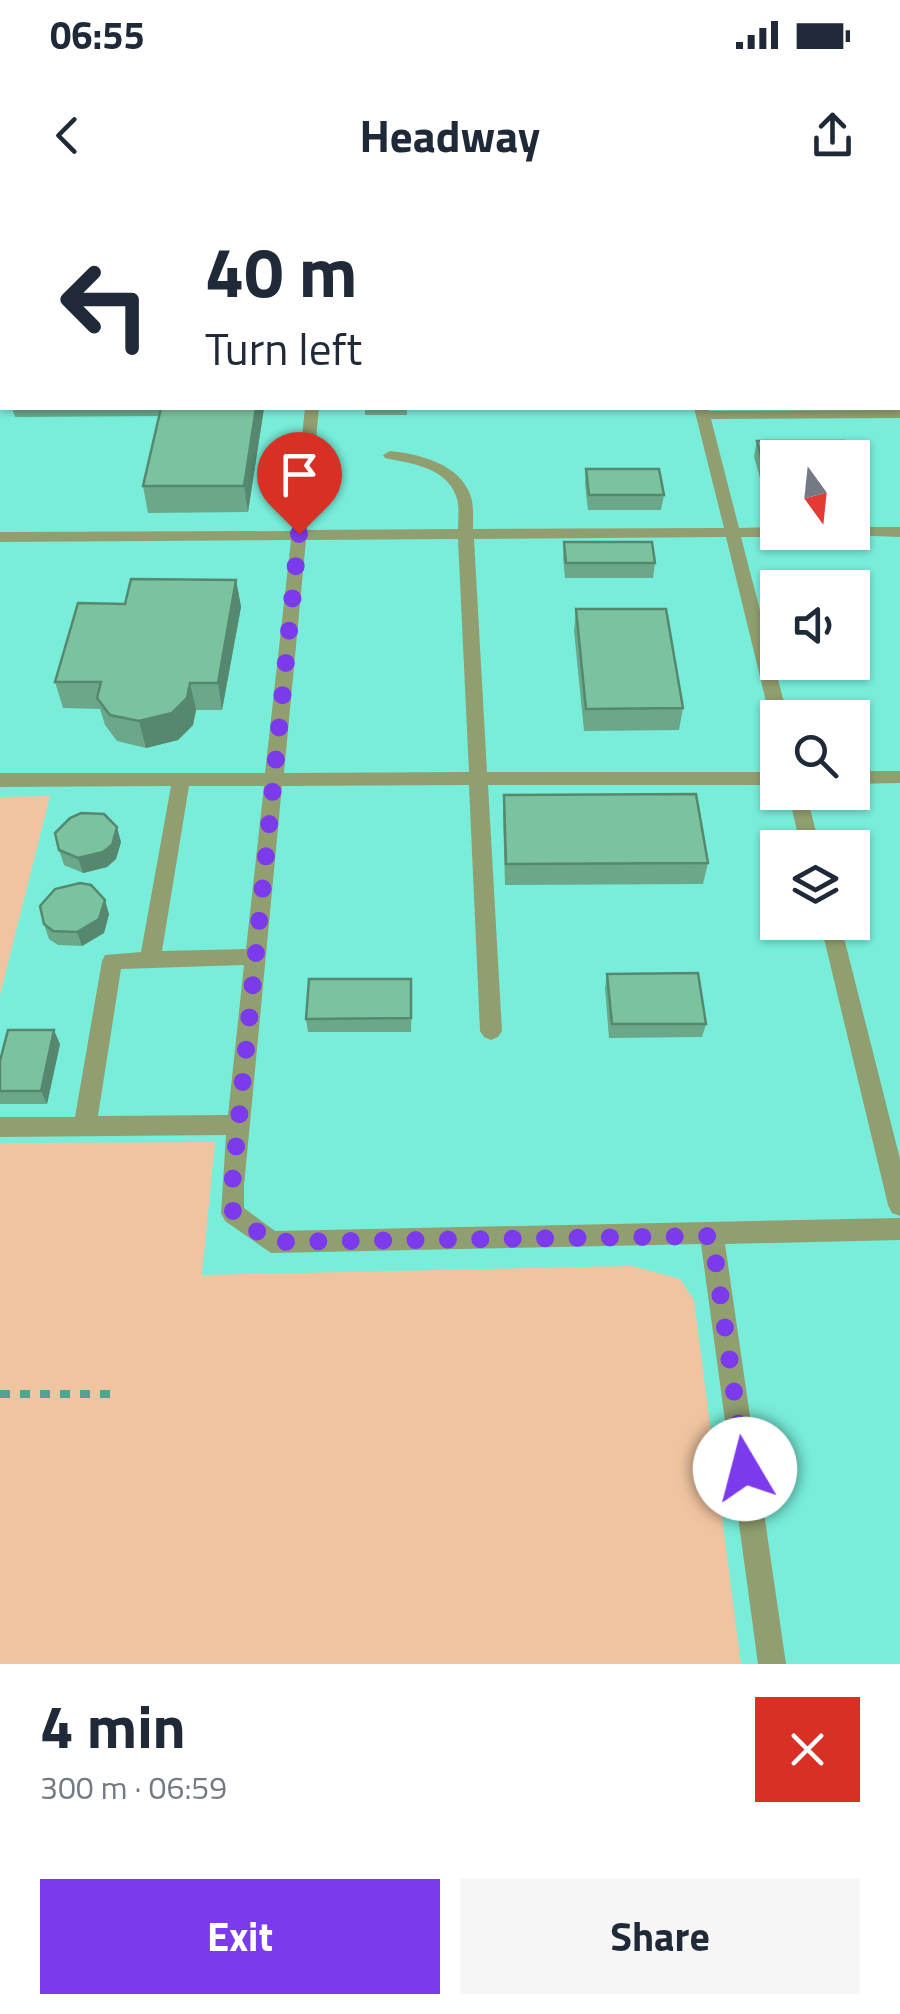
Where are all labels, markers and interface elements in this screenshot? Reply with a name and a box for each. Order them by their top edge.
text: 06:55 [50,6,145,64]
text: Headway [360,101,540,169]
icon: back [40,108,95,163]
icon: share [805,108,860,163]
text: 40 m [205,218,358,324]
icon: left [40,240,170,370]
text: Turn left [205,314,362,382]
pin [257,432,342,535]
north arrow [760,440,870,550]
map controls [760,440,870,940]
icon: arrive [272,447,327,502]
button: sound [760,570,870,680]
button: search [760,700,870,810]
button: layers [760,830,870,940]
position arrow [693,1417,797,1521]
text: 4 min [40,1680,186,1771]
button: close [755,1697,860,1802]
text: 300 m · 06:59 [40,1763,227,1811]
button: Exit [40,1879,440,1994]
button: Share [460,1879,860,1994]

